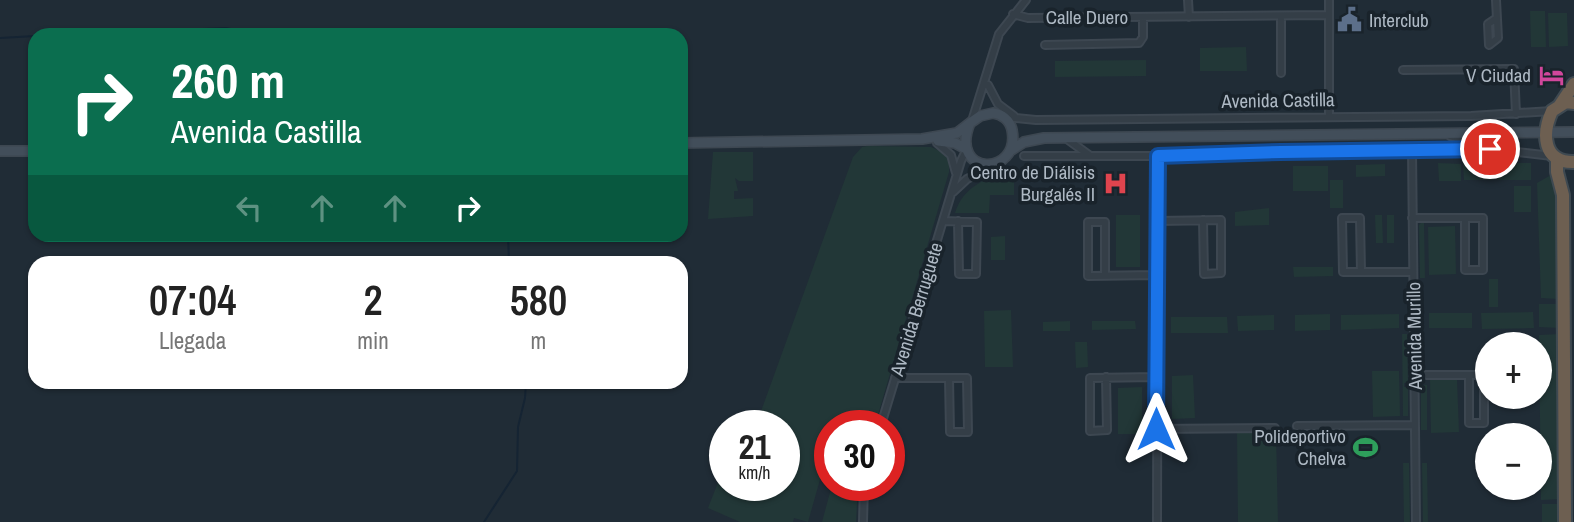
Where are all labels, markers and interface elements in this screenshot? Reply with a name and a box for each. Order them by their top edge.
street label: Calle Duero [1046,4,1128,30]
public building icon: Interclub [1335,6,1363,34]
place label: Interclub [1369,7,1429,33]
text: 260 m [171,47,285,113]
icon: right [56,56,147,147]
hotel icon: V Ciudad [1537,61,1565,89]
place label: V Ciudad [1466,62,1531,88]
street label: Avenida Castilla [1220,86,1335,114]
text: Avenida Castilla [171,110,362,153]
pin [1460,119,1520,179]
icon: arrive [1471,130,1509,168]
place label: Centro de Diálisis Burgalés II [970,159,1095,207]
hospital icon: Centro de Diálisis Burgalés II [1101,169,1129,197]
icon: left [230,189,268,227]
icon: ahead [303,189,341,227]
icon: ahead [376,189,414,227]
icon: right [449,189,487,227]
street label: Avenida Berruguete [883,239,949,380]
text: 07:04 [149,272,236,328]
text: 2 [363,272,383,328]
text: 580 [510,272,567,328]
street label: Avenida Murillo [1400,282,1428,391]
text: Llegada [159,325,226,356]
text: min [357,325,389,356]
text: m [531,325,546,356]
map controls [1475,332,1552,500]
button: + [1475,332,1552,409]
position arrow [1119,392,1193,466]
speed limit sign: 30 [814,410,905,501]
text: 21 [739,423,770,470]
place label: Polideportivo Chelva [1254,423,1346,471]
button: − [1475,423,1552,500]
sports icon: Polideportivo Chelva [1352,433,1380,461]
text: km/h [739,460,771,485]

